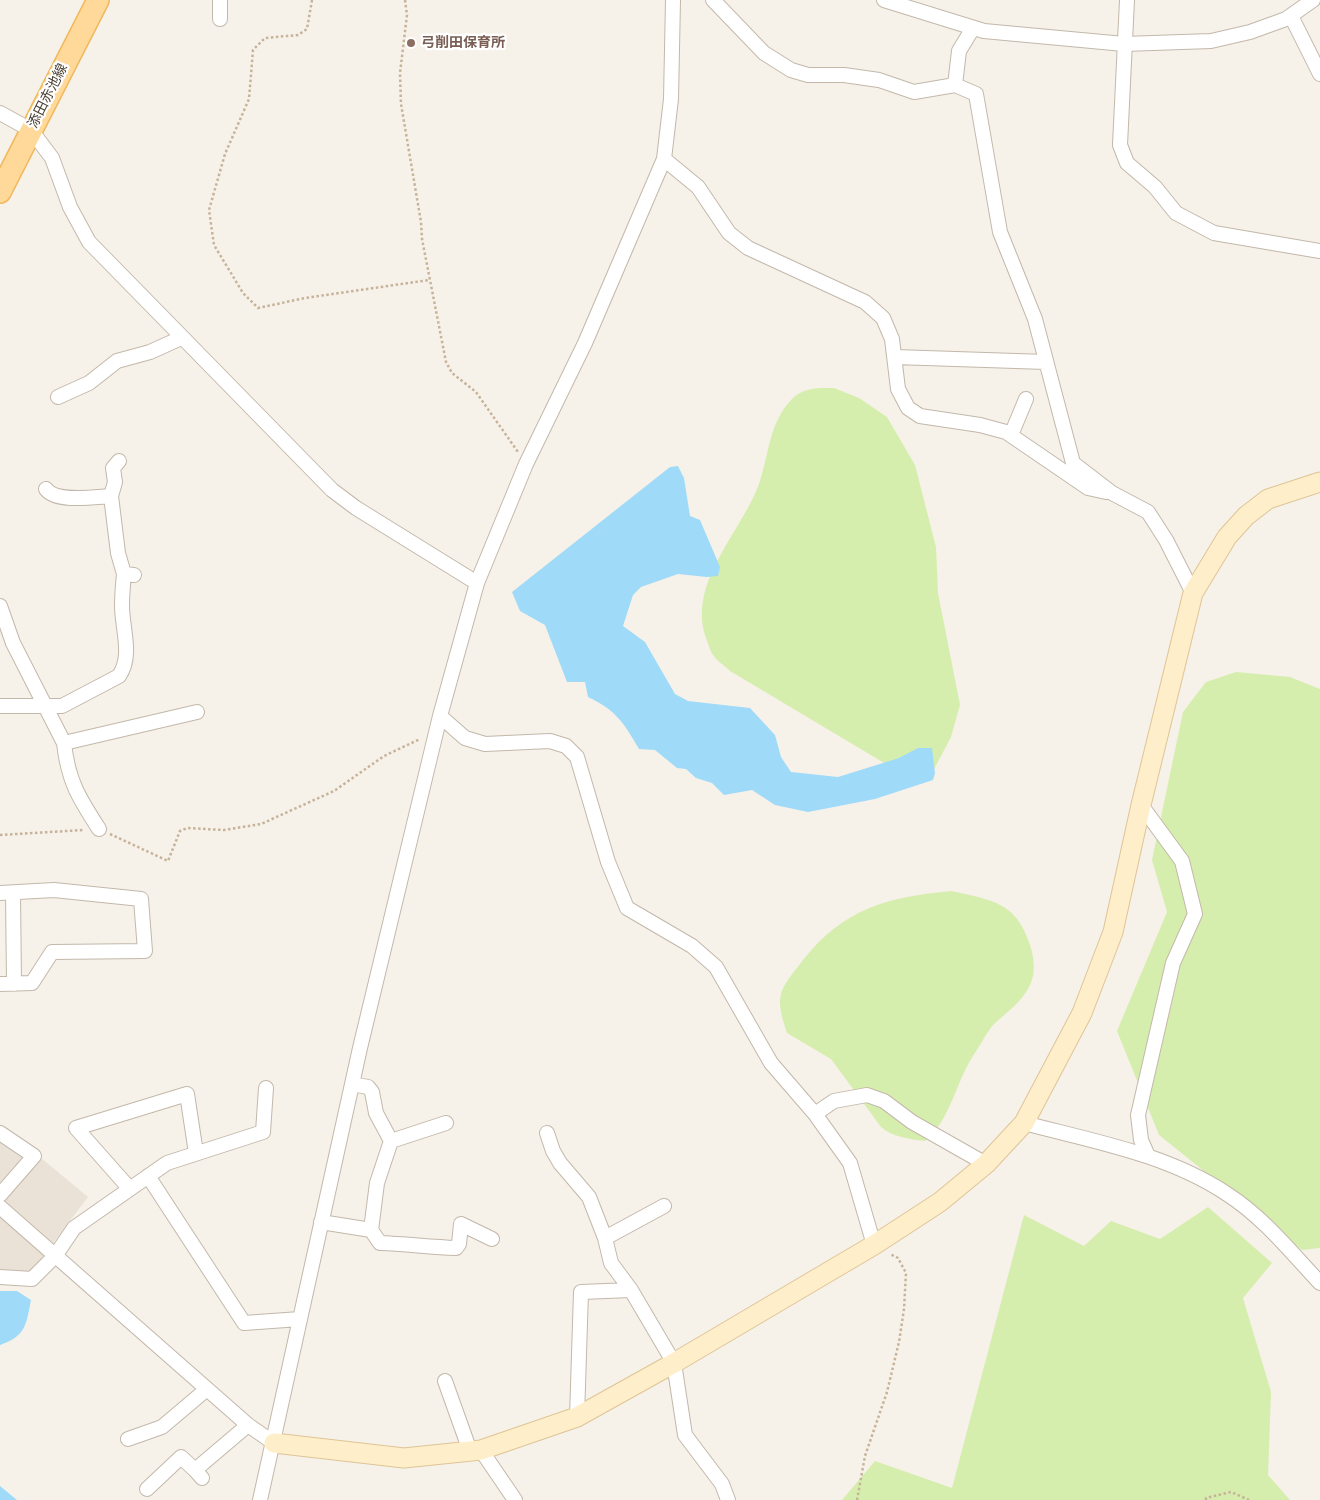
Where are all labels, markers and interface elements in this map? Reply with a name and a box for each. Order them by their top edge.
place label: 弓削田保育所 [421,35,505,51]
marker: 弓削田保育所 [405,37,417,49]
street label: 添田赤池線 [25,61,71,131]

